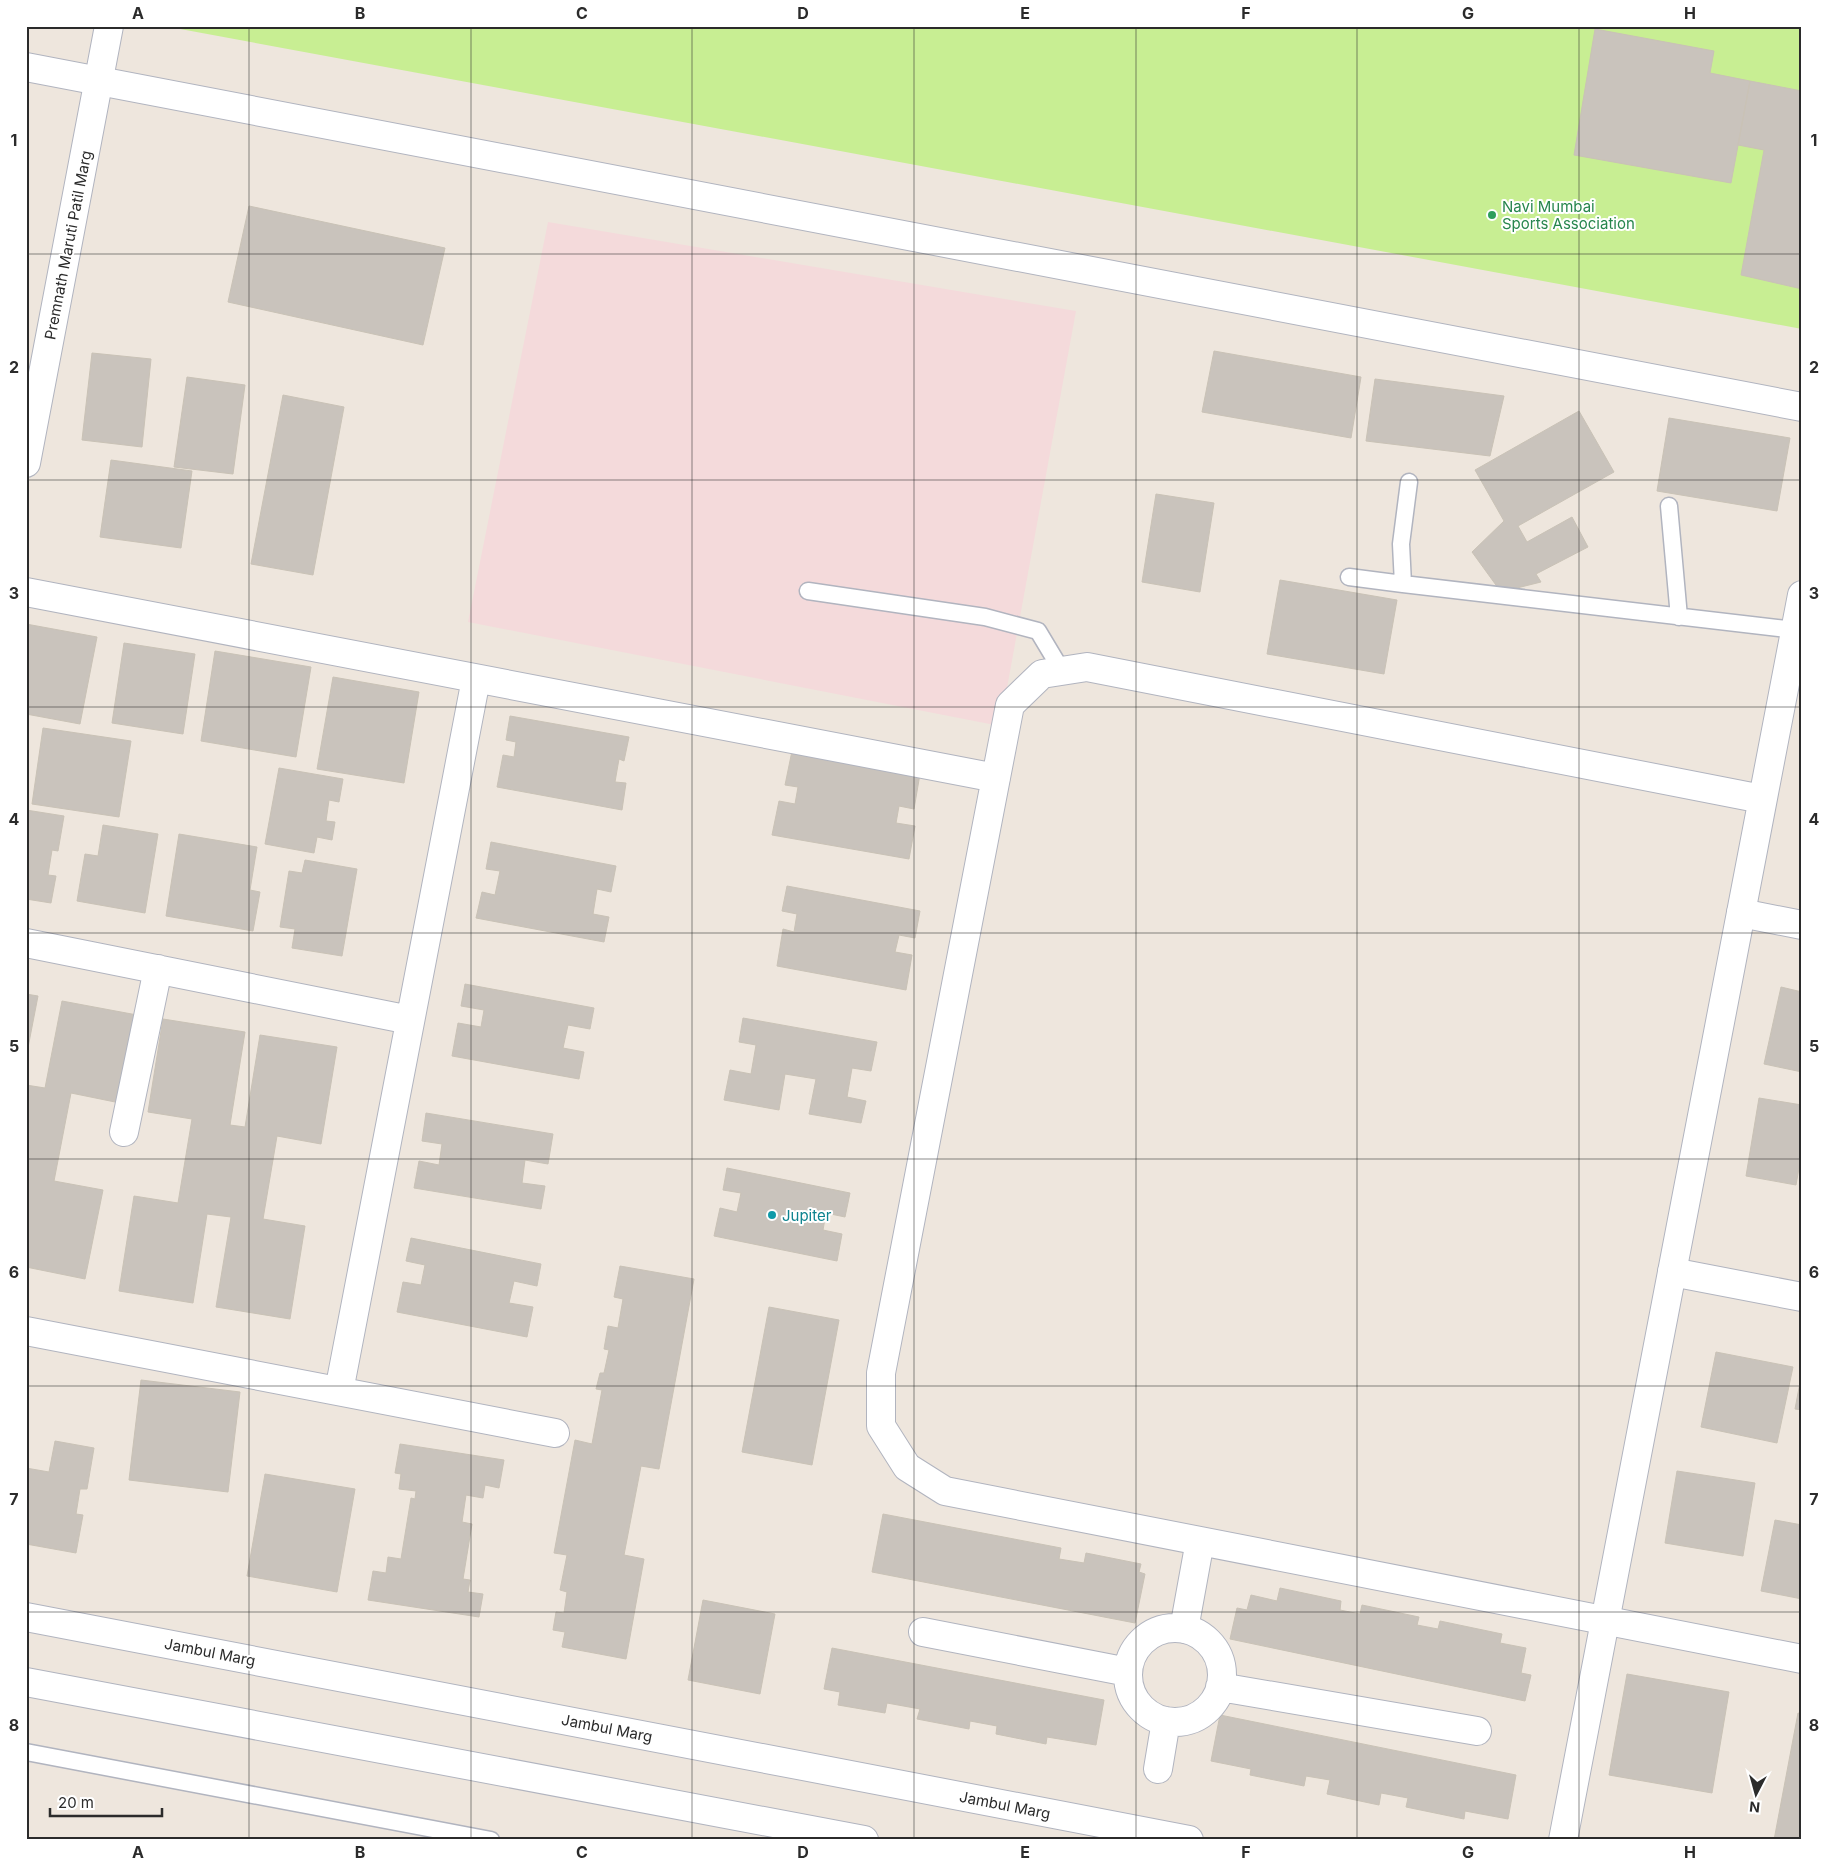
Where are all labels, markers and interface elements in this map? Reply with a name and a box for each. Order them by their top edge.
text: A [132,3,144,23]
text: B [355,3,365,23]
text: C [576,3,588,23]
text: D [797,3,809,23]
text: E [1020,3,1030,23]
text: F [1241,3,1251,23]
text: G [1462,3,1474,23]
text: H [1684,3,1696,23]
text: 1 [11,130,17,150]
text: 1 [1811,130,1817,150]
street label: Premnath Maruti Patil Marg [40,149,96,341]
place label: Navi Mumbai Sports Association [1502,197,1635,233]
marker: Navi Mumbai Sports Association [1486,209,1498,221]
text: 2 [9,357,19,377]
text: 2 [1809,357,1819,377]
text: 3 [9,583,19,603]
text: 3 [1809,583,1819,603]
text: 4 [9,809,20,829]
text: 4 [1809,809,1820,829]
text: 5 [9,1036,19,1056]
text: 5 [1809,1036,1819,1056]
place label: Jupiter [782,1206,832,1225]
marker: Jupiter [766,1209,778,1221]
text: 6 [9,1262,19,1282]
text: 6 [1809,1262,1819,1282]
text: 7 [9,1489,19,1509]
text: 7 [1809,1489,1819,1509]
street label: Jambul Marg [163,1634,257,1670]
street label: Jambul Marg [560,1710,654,1746]
text: 8 [9,1715,19,1735]
text: 8 [1809,1715,1819,1735]
north arrow [1730,1768,1780,1818]
scale bar [50,1786,162,1818]
street label: Jambul Marg [958,1787,1052,1823]
text: 20 m [58,1793,94,1812]
text: N [1748,1798,1761,1816]
text: A [132,1842,144,1862]
text: B [355,1842,365,1862]
text: C [576,1842,588,1862]
text: D [797,1842,809,1862]
text: E [1020,1842,1030,1862]
text: F [1241,1842,1251,1862]
text: G [1462,1842,1474,1862]
text: H [1684,1842,1696,1862]

